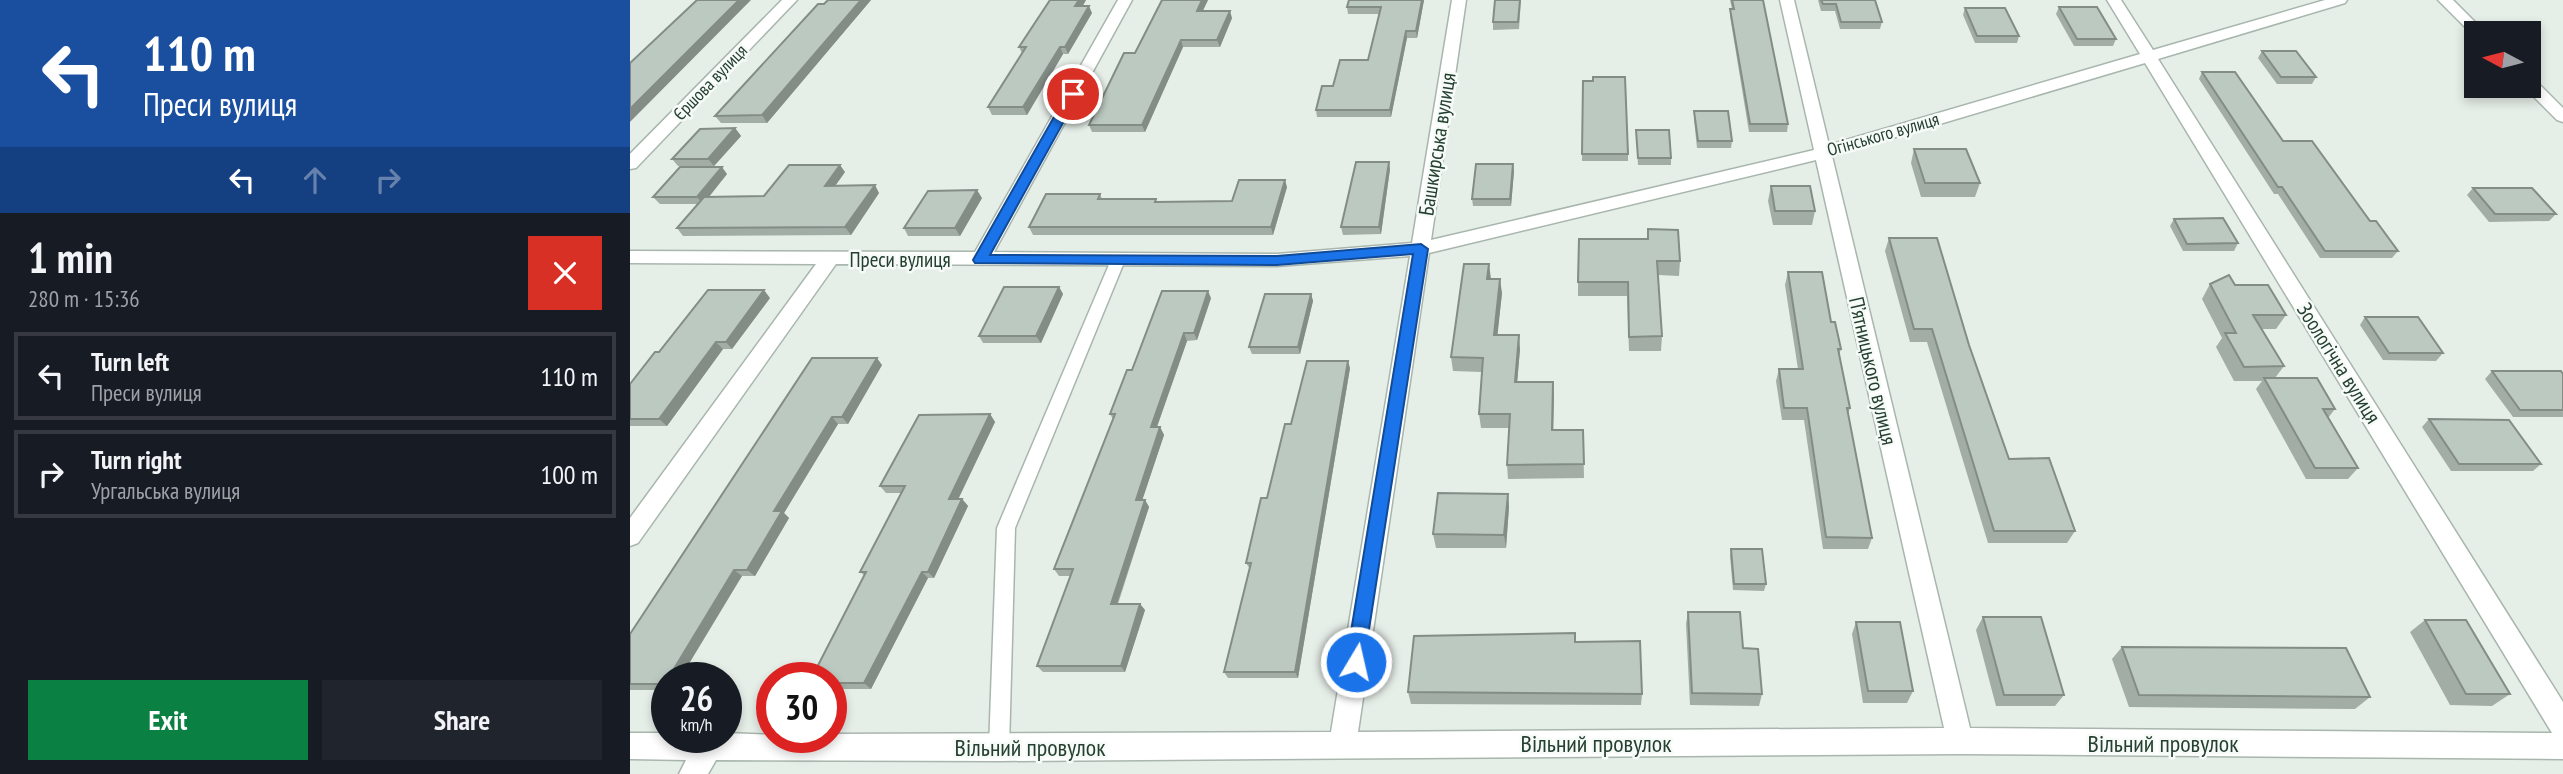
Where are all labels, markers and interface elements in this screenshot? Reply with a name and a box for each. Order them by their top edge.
text: 110 m [143,21,256,85]
north arrow [2464,21,2541,98]
map controls [2464,21,2541,98]
icon: left [28,28,119,119]
street label: Єршова вулиця [668,39,752,125]
pin [1043,64,1103,124]
street label: Башкирська вулиця [1412,71,1462,217]
icon: arrive [1054,75,1092,113]
text: Преси вулиця [143,83,297,125]
street label: Огінського вулиця [1824,107,1942,161]
icon: left [223,161,261,199]
icon: ahead [296,161,334,199]
icon: right [369,161,407,199]
text: 1 min [28,230,113,285]
button: close [528,236,602,310]
street label: Преси вулиця [849,246,951,273]
text: 280 m · 15:36 [28,284,140,313]
street label: П’ятницького вулиця [1843,294,1903,448]
street label: Зоологічна вулиця [2291,298,2387,428]
text: Turn left [91,345,169,378]
icon: left [32,357,70,395]
text: 110 m [540,360,598,393]
text: Преси вулиця [91,378,202,407]
text: Turn right [91,443,182,476]
icon: right [32,455,70,493]
text: 100 m [540,458,598,491]
text: Ургальська вулиця [91,476,240,505]
position arrow [1319,625,1393,699]
speed limit sign: 30 [756,662,847,753]
text: 26 [680,675,713,721]
button: Exit [28,680,308,760]
button: Share [322,680,602,760]
text: km/h [681,713,712,736]
street label: Вільний провулок [1521,728,1672,759]
street label: Вільний провулок [2088,728,2239,759]
street label: Вільний провулок [955,732,1106,763]

